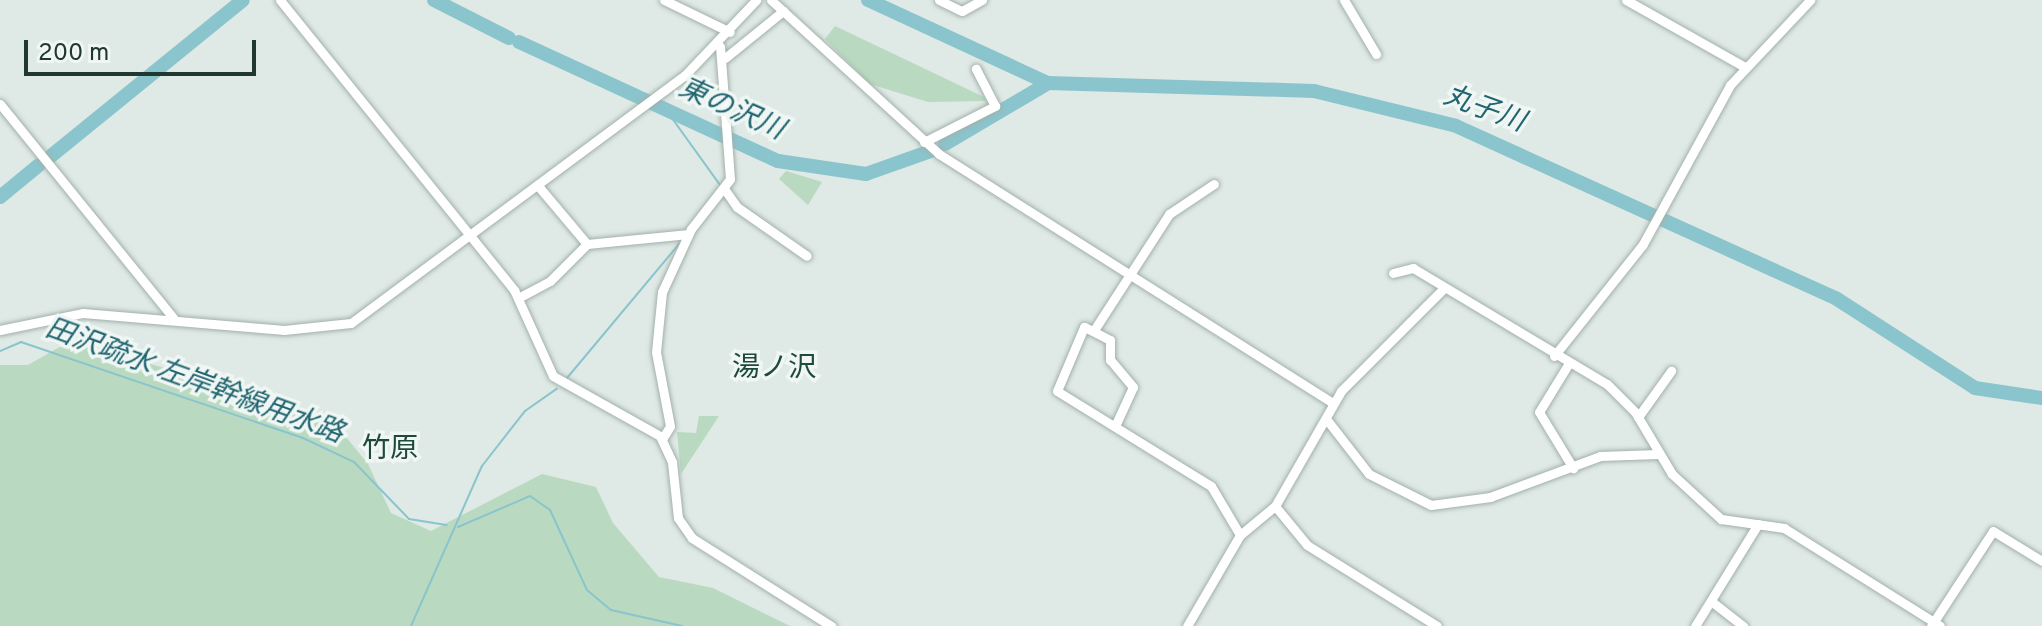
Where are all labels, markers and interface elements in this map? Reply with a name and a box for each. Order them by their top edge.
scale bar [28,24,260,74]
text: 200 m [38,39,109,69]
water label: 東の沢川 [673,72,789,148]
water label: 丸子川 [1439,80,1529,140]
water label: 田沢疏水 左岸幹線用水路 [41,312,347,452]
district label: 湯ノ沢 [732,352,816,386]
district label: 竹原 [362,433,418,467]

